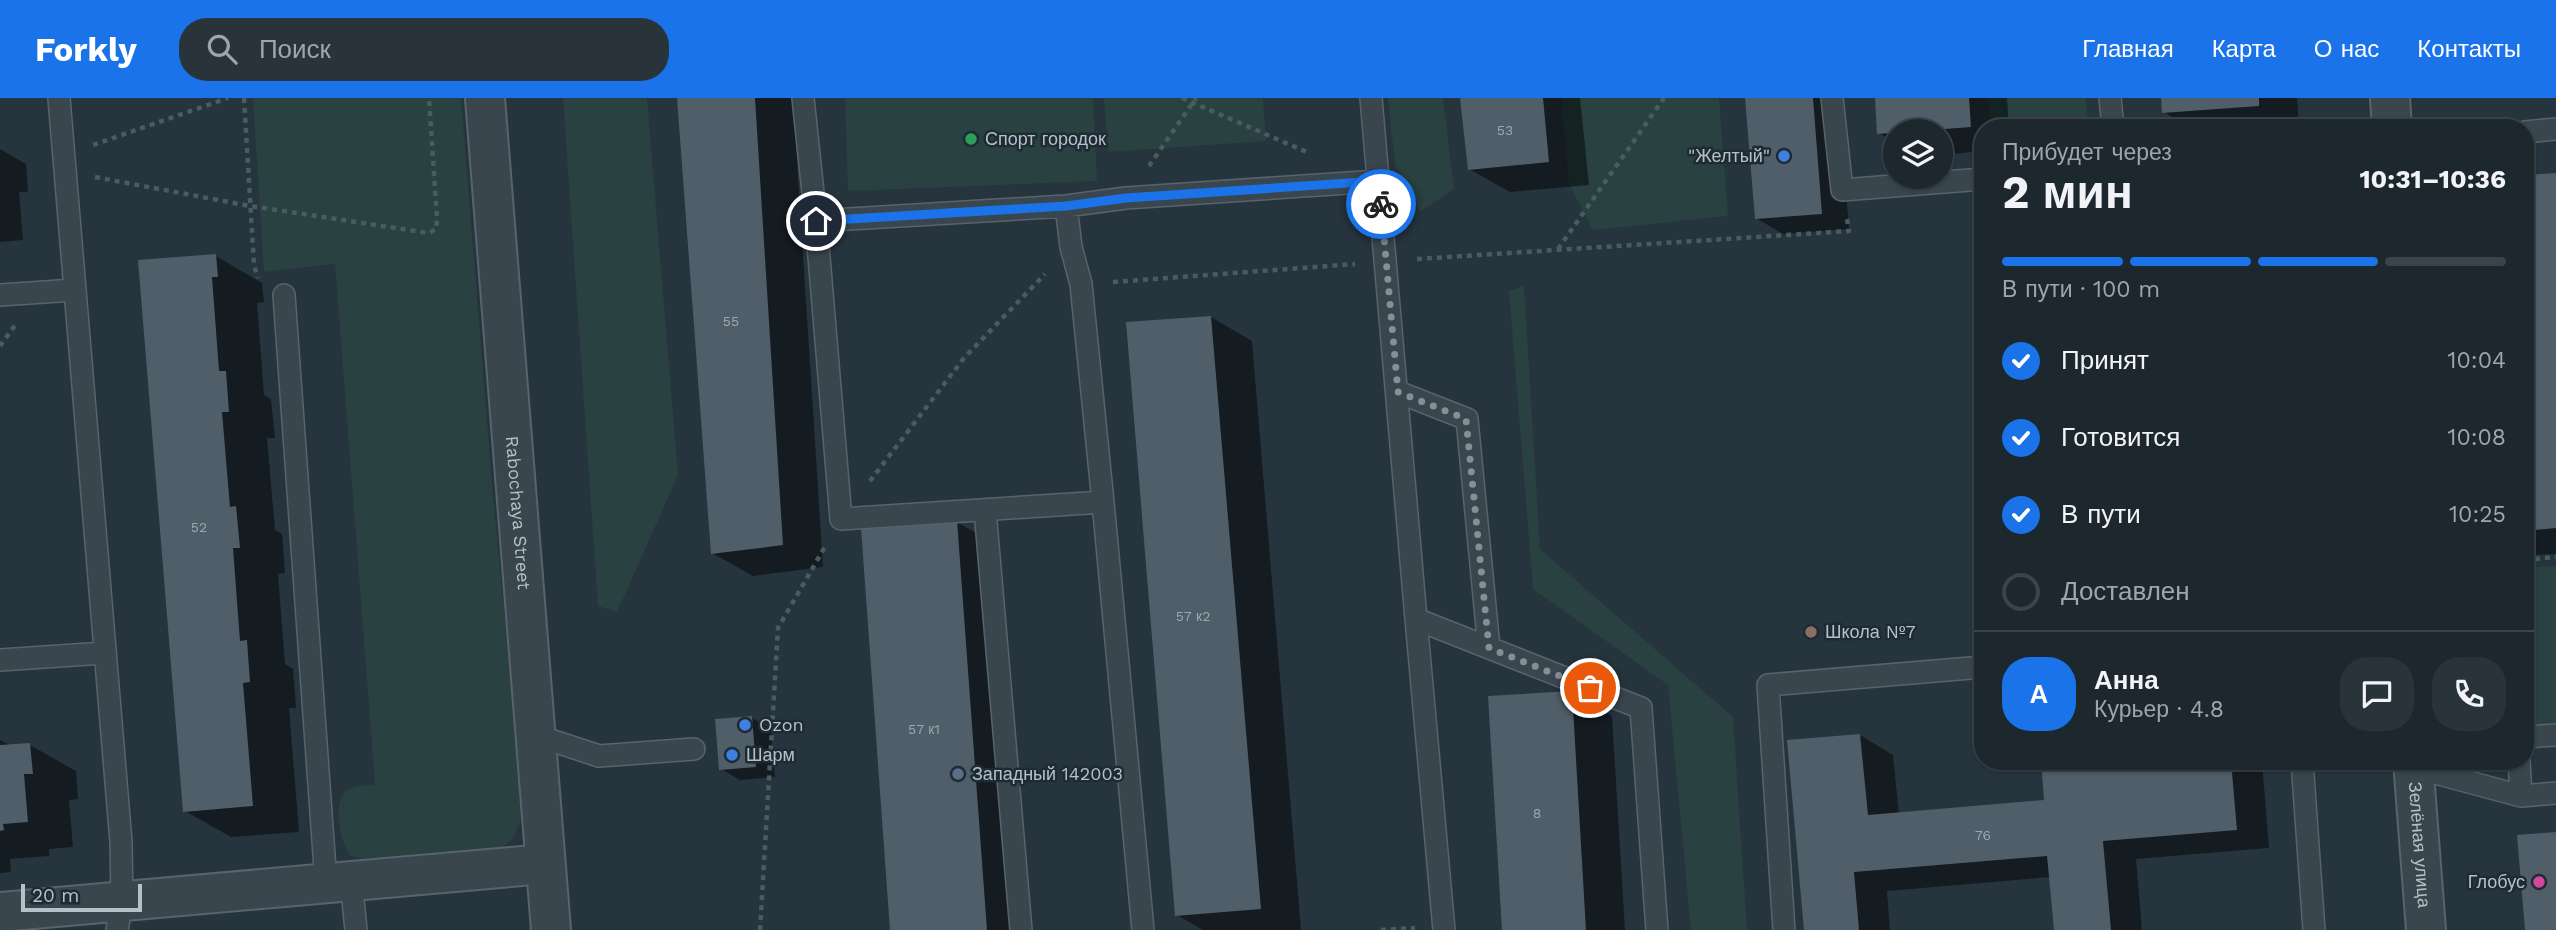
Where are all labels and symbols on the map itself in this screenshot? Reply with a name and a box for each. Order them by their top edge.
house number: 53 [1497,122,1513,138]
place label: Спорт городок [985,128,1106,149]
marker: Спорт городок [963,131,979,147]
place label: "Желтый" [1688,145,1770,166]
marker: "Желтый" [1776,148,1792,164]
courier [1346,169,1416,239]
pin [786,191,846,251]
house number: 55 [723,313,739,329]
street label: Rabochaya Street [502,435,535,591]
house number: 52 [191,519,207,535]
house number: 57 к2 [1176,608,1210,624]
place label: Школа №7 [1825,621,1916,642]
marker: Школа №7 [1803,624,1819,640]
pin [1560,658,1620,718]
place label: Ozon [759,714,804,735]
marker: Ozon [737,717,753,733]
house number: 57 к1 [908,721,940,737]
place label: Шарм [746,744,795,765]
marker: Шарм [724,747,740,763]
place label: Западный 142003 [972,763,1123,784]
marker: Западный 142003 [950,766,966,782]
street label: Зелёная улица [2405,781,2435,909]
house number: 8 [1533,805,1541,821]
house number: 76 [1975,827,1991,843]
place label: Глобус [2468,871,2525,892]
marker: Глобус [2531,874,2547,890]
scale bar [21,881,142,913]

